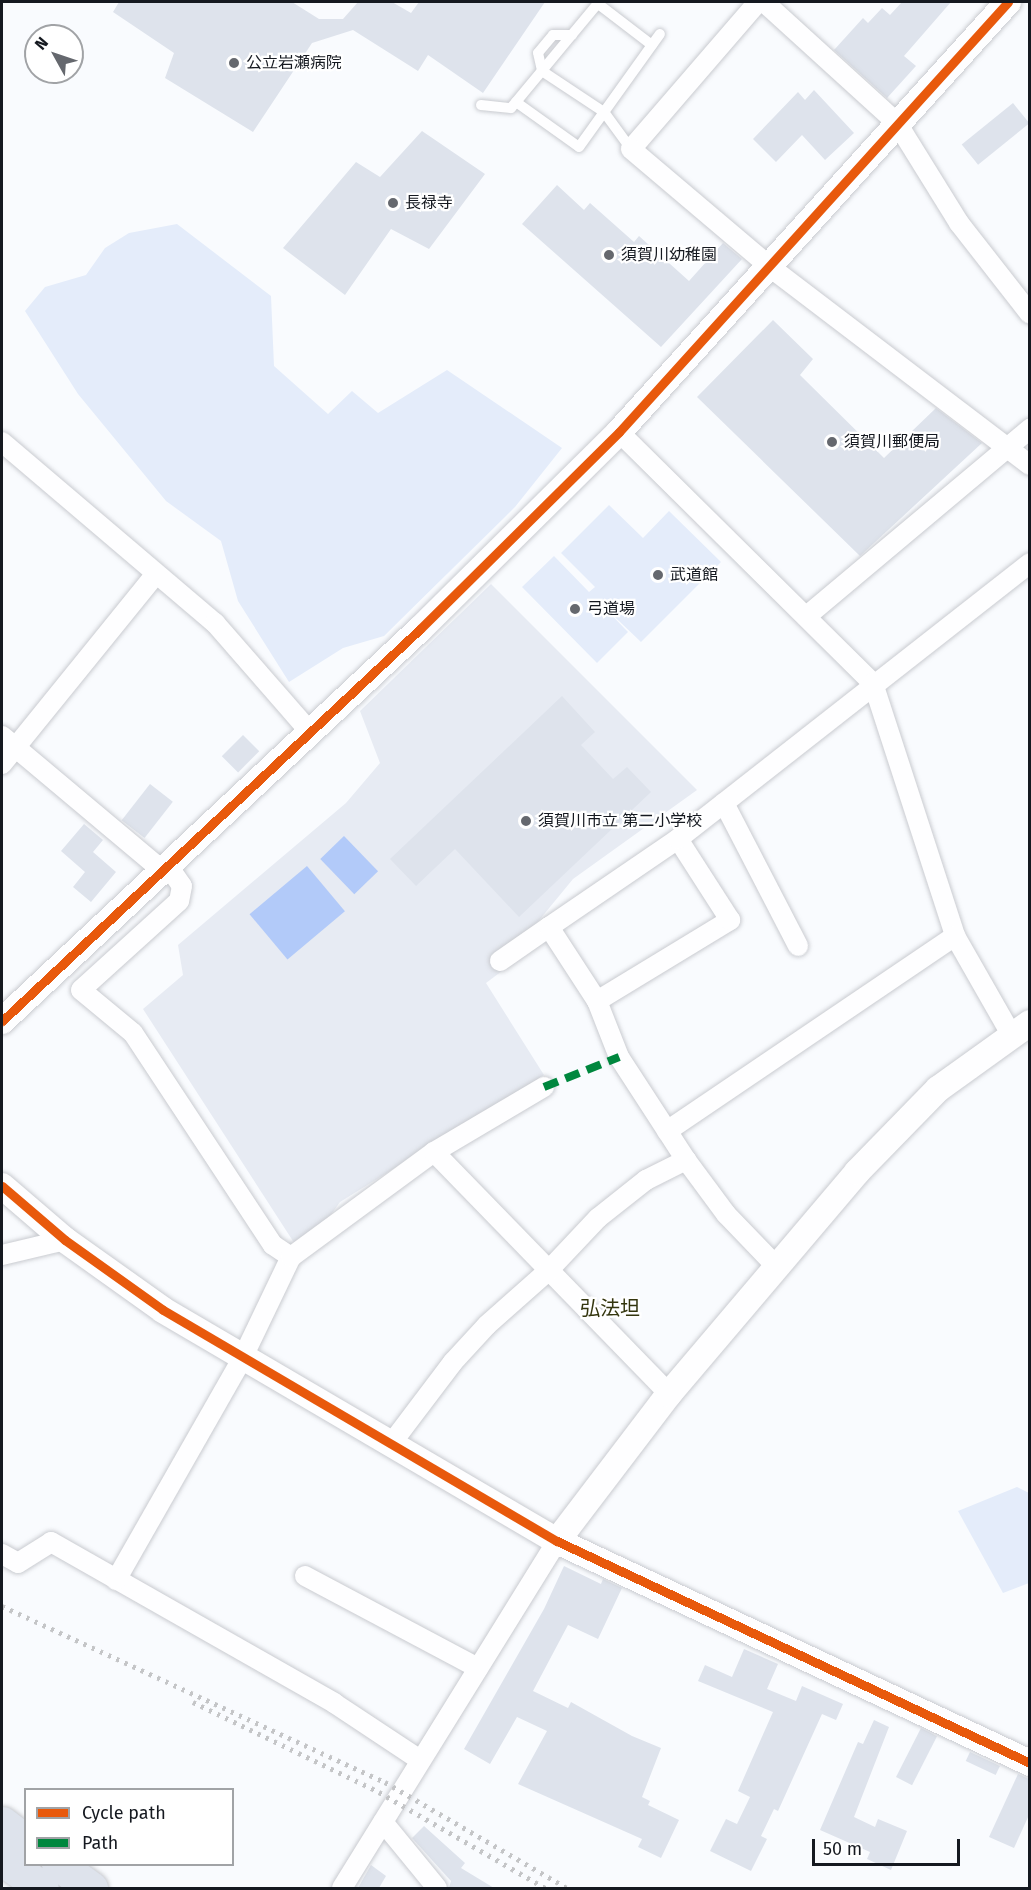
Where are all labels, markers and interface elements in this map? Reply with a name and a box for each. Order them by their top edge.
north arrow [24,24,84,84]
text: N [31,33,52,54]
place label: 公立岩瀬病院 [246,53,342,73]
marker: 公立岩瀬病院 [227,56,241,70]
place label: 長禄寺 [405,193,453,213]
marker: 長禄寺 [386,196,400,210]
place label: 須賀川幼稚園 [621,245,717,265]
marker: 須賀川幼稚園 [602,248,616,262]
place label: 須賀川郵便局 [844,432,940,452]
marker: 須賀川郵便局 [825,435,839,449]
place label: 武道館 [670,565,718,585]
marker: 武道館 [651,568,665,582]
place label: 弓道場 [587,599,635,619]
marker: 弓道場 [568,602,582,616]
place label: 須賀川市立 第二小学校 [538,811,702,831]
marker: 須賀川市立 第二小学校 [519,814,533,828]
district label: 弘法坦 [580,1296,640,1320]
legend [24,1788,234,1866]
text: Cycle path [82,1802,166,1824]
scale bar [815,1827,964,1865]
text: Path [82,1832,118,1854]
text: 50 m [823,1838,862,1860]

